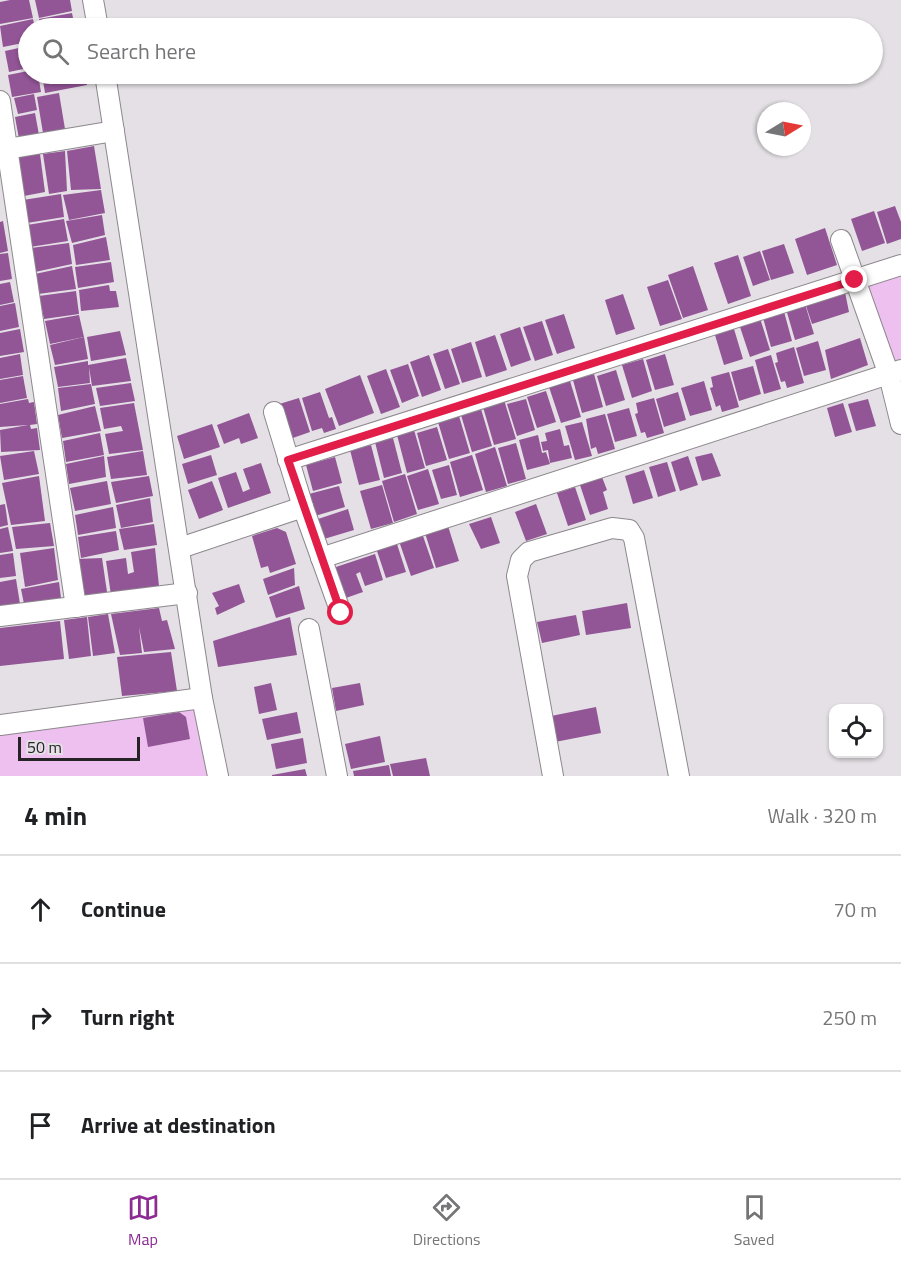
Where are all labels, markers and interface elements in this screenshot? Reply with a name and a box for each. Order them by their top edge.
search box [18,18,883,84]
text: Search here [87,34,196,68]
icon: search [39,35,72,68]
north arrow [757,102,811,156]
route end [841,266,867,292]
route start [327,599,353,625]
map controls [829,704,883,758]
button: locate [829,704,883,758]
scale bar [18,734,140,762]
text: 50 m [27,735,62,759]
text: 4 min [24,796,87,835]
text: Walk · 320 m [768,800,877,831]
text: Continue [81,892,166,926]
icon: ahead [24,893,57,926]
text: 70 m [833,894,877,925]
text: Turn right [81,1000,175,1034]
icon: right [24,1001,57,1034]
text: 250 m [822,1002,877,1033]
text: Arrive at destination [81,1108,276,1142]
icon: arrive [24,1109,57,1142]
tab: Map [127,1191,160,1251]
tab: Directions [413,1191,481,1251]
tab: Saved [734,1191,774,1251]

